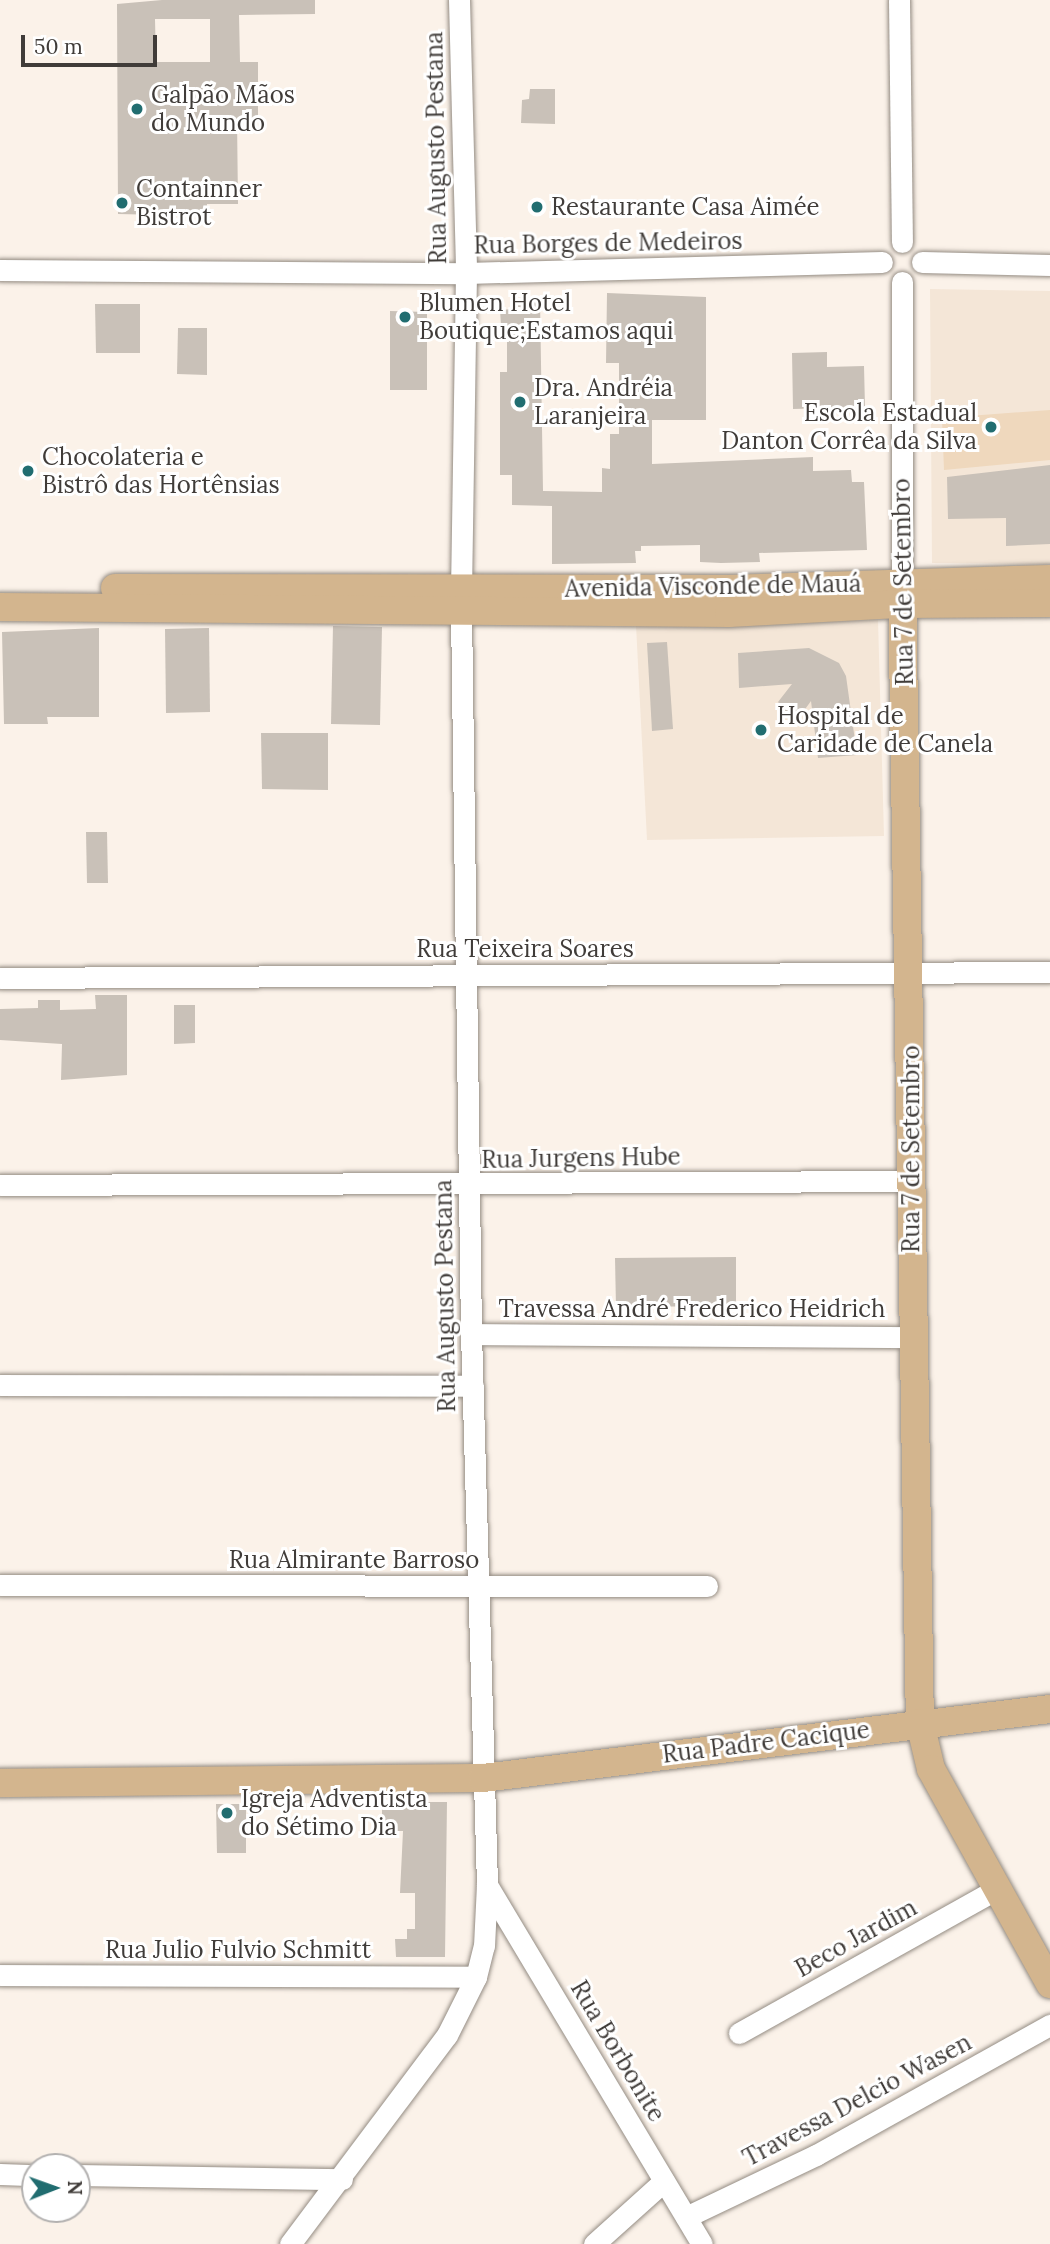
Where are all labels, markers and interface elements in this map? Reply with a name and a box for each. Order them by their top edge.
scale bar [24,21,161,65]
street label: Rua Augusto Pestana [420,31,452,265]
text: 50 m [34,33,83,60]
place label: Galpão Mãos do Mundo [151,81,295,137]
marker: Galpão Mãos do Mundo [129,101,145,117]
place label: Containner Bistrot [136,175,262,231]
place label: Restaurante Casa Aimée [551,193,820,221]
marker: Containner Bistrot [114,195,130,211]
marker: Restaurante Casa Aimée [529,199,545,215]
street label: Rua Borges de Medeiros [473,226,743,260]
place label: Blumen Hotel Boutique;Estamos aqui [419,289,674,345]
marker: Blumen Hotel Boutique;Estamos aqui [397,309,413,325]
place label: Dra. Andréia Laranjeira [534,374,673,430]
marker: Dra. Andréia Laranjeira [512,394,528,410]
place label: Escola Estadual Danton Corrêa da Silva [721,399,977,455]
marker: Escola Estadual Danton Corrêa da Silva [983,419,999,435]
place label: Chocolateria e Bistrô das Hortênsias [42,443,280,499]
marker: Chocolateria e Bistrô das Hortênsias [20,463,36,479]
street label: Rua 7 de Setembro [887,478,919,686]
street label: Avenida Visconde de Mauá [564,569,862,603]
place label: Hospital de Caridade de Canela [777,702,993,758]
marker: Hospital de Caridade de Canela [751,720,771,740]
street label: Rua Teixeira Soares [416,935,634,963]
street label: Rua 7 de Setembro [897,1045,925,1253]
street label: Rua Jurgens Hube [481,1142,681,1174]
street label: Rua Augusto Pestana [429,1179,461,1413]
street label: Travessa André Frederico Heidrich [499,1295,885,1323]
street label: Rua Almirante Barroso [229,1546,479,1574]
street label: Rua Padre Cacique [661,1715,871,1769]
place label: Igreja Adventista do Sétimo Dia [241,1785,428,1841]
marker: Igreja Adventista do Sétimo Dia [219,1805,235,1821]
street label: Beco Jardim [790,1893,922,1983]
street label: Rua Julio Fulvio Schmitt [105,1936,371,1964]
street label: Rua Borbonite [565,1975,671,2127]
street label: Travessa Delcio Wasen [738,2028,976,2172]
north arrow [21,2153,91,2223]
text: N [63,2180,87,2195]

